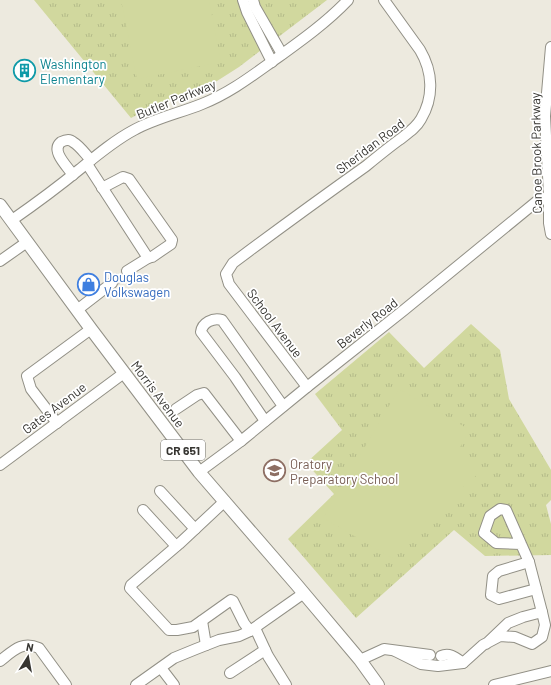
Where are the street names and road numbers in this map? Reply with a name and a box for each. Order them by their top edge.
street label: Butler Parkway [134,76,218,122]
street label: Canoe Brook Parkway [527,92,545,214]
street label: Sheridan Road [333,115,407,177]
street label: School Avenue [244,285,306,361]
street label: Beverly Road [333,294,401,352]
street label: Morris Avenue [128,358,188,431]
street label: Gates Avenue [19,379,89,437]
road number: CR 651 [161,440,205,460]

